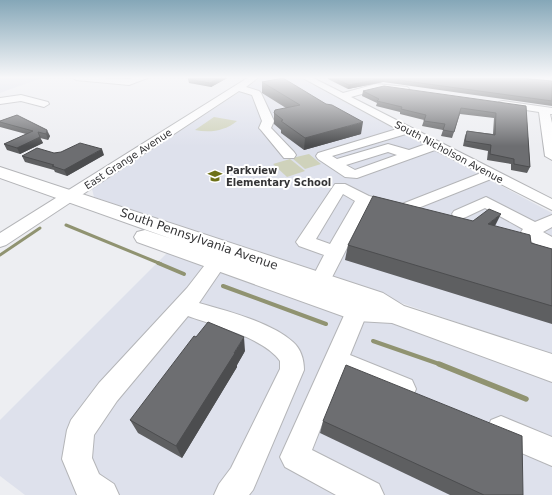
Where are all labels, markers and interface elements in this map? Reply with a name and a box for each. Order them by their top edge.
street label: South Nicholson Avenue [393,119,505,185]
street label: East Grange Avenue [82,127,174,191]
place label: Parkview Elementary School [226,165,331,188]
school or university icon: Parkview Elementary School [207,168,223,184]
street label: South Pennsylvania Avenue [118,205,280,273]

